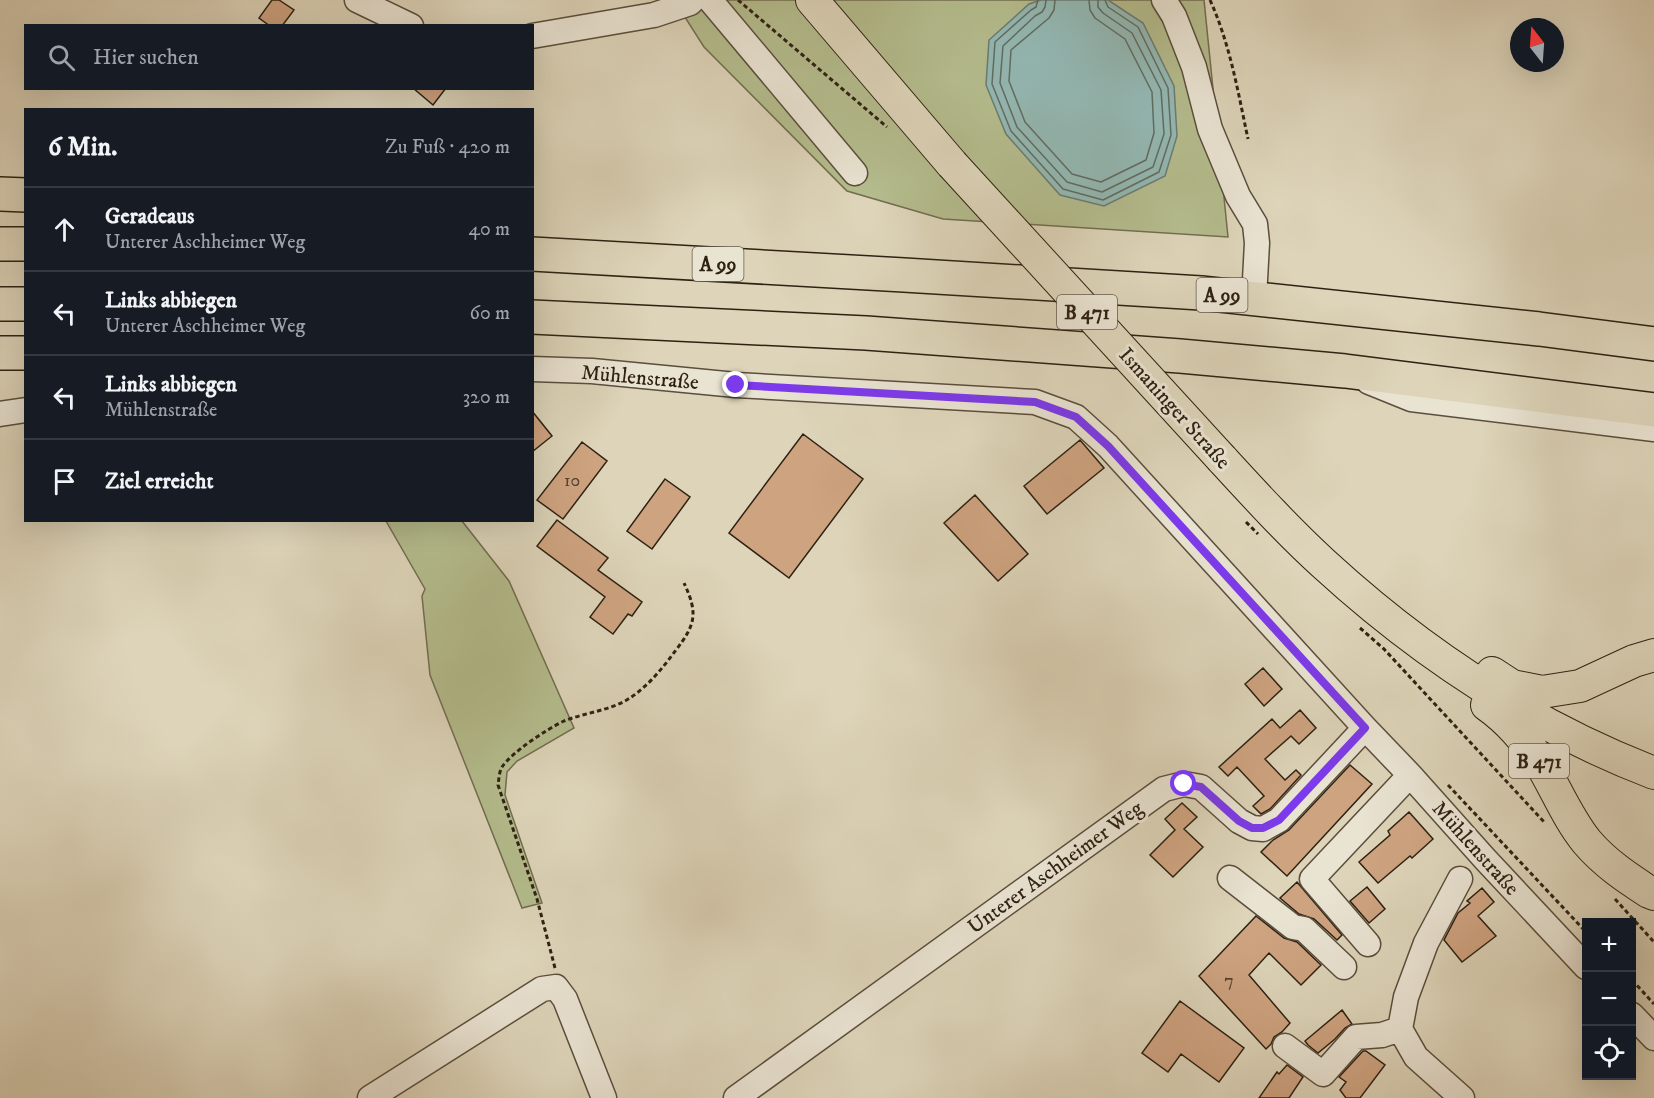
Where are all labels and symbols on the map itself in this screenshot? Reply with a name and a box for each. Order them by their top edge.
north arrow [1510,18,1564,72]
road number: A 99 [692,247,744,281]
road number: A 99 [1196,278,1248,312]
road number: B 471 [1057,295,1117,329]
street label: Ismaninger Straße [1113,342,1236,475]
street label: Mühlenstraße [580,360,700,396]
route end [722,371,748,397]
house number: 10 [564,470,580,492]
road number: B 471 [1509,744,1569,778]
route start [1170,770,1196,796]
street label: Unterer Aschheimer Weg [963,795,1149,940]
street label: Mühlenstraße [1426,796,1525,901]
house number: 7 [1224,970,1234,992]

